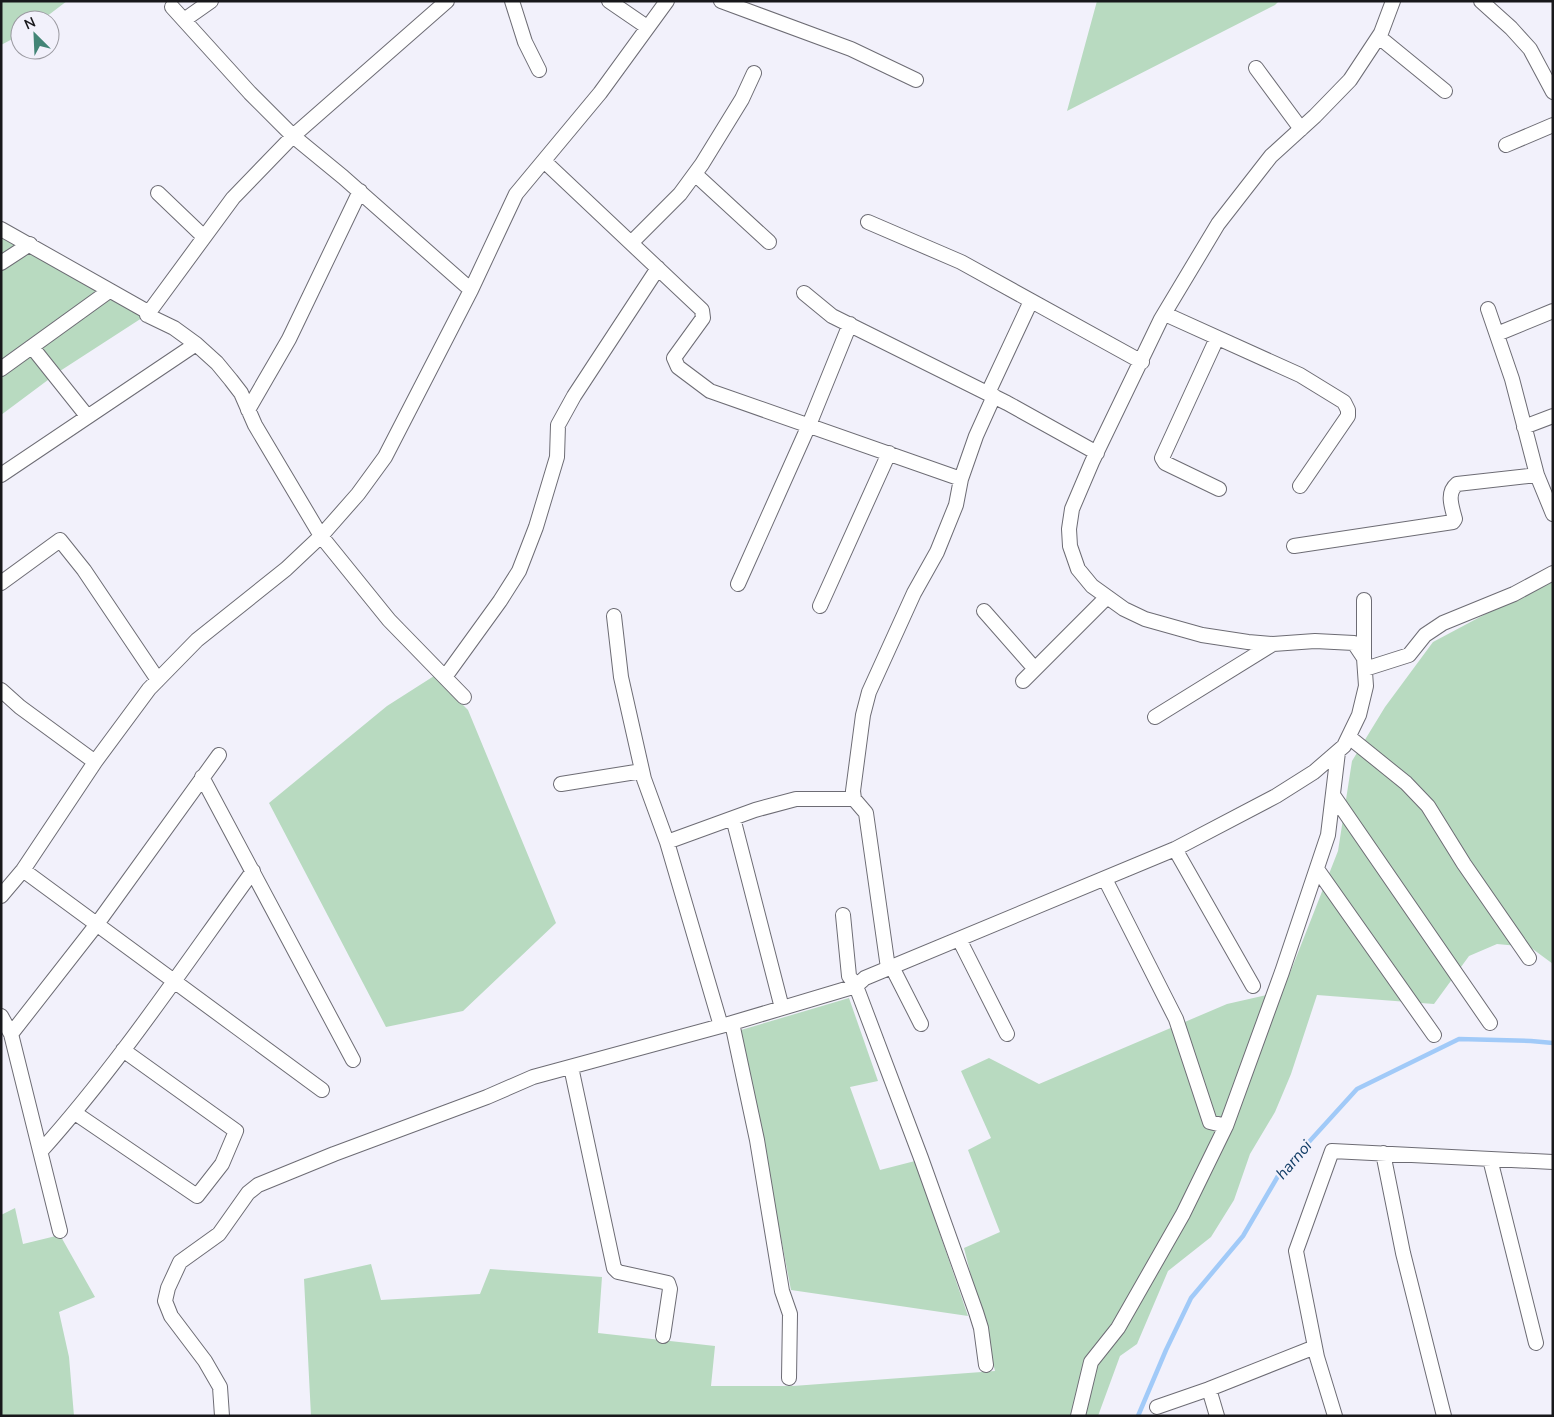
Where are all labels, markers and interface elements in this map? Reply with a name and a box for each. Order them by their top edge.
north arrow [10,10,60,60]
text: N [21,13,39,34]
water label: harnoi [1271,1136,1317,1184]

